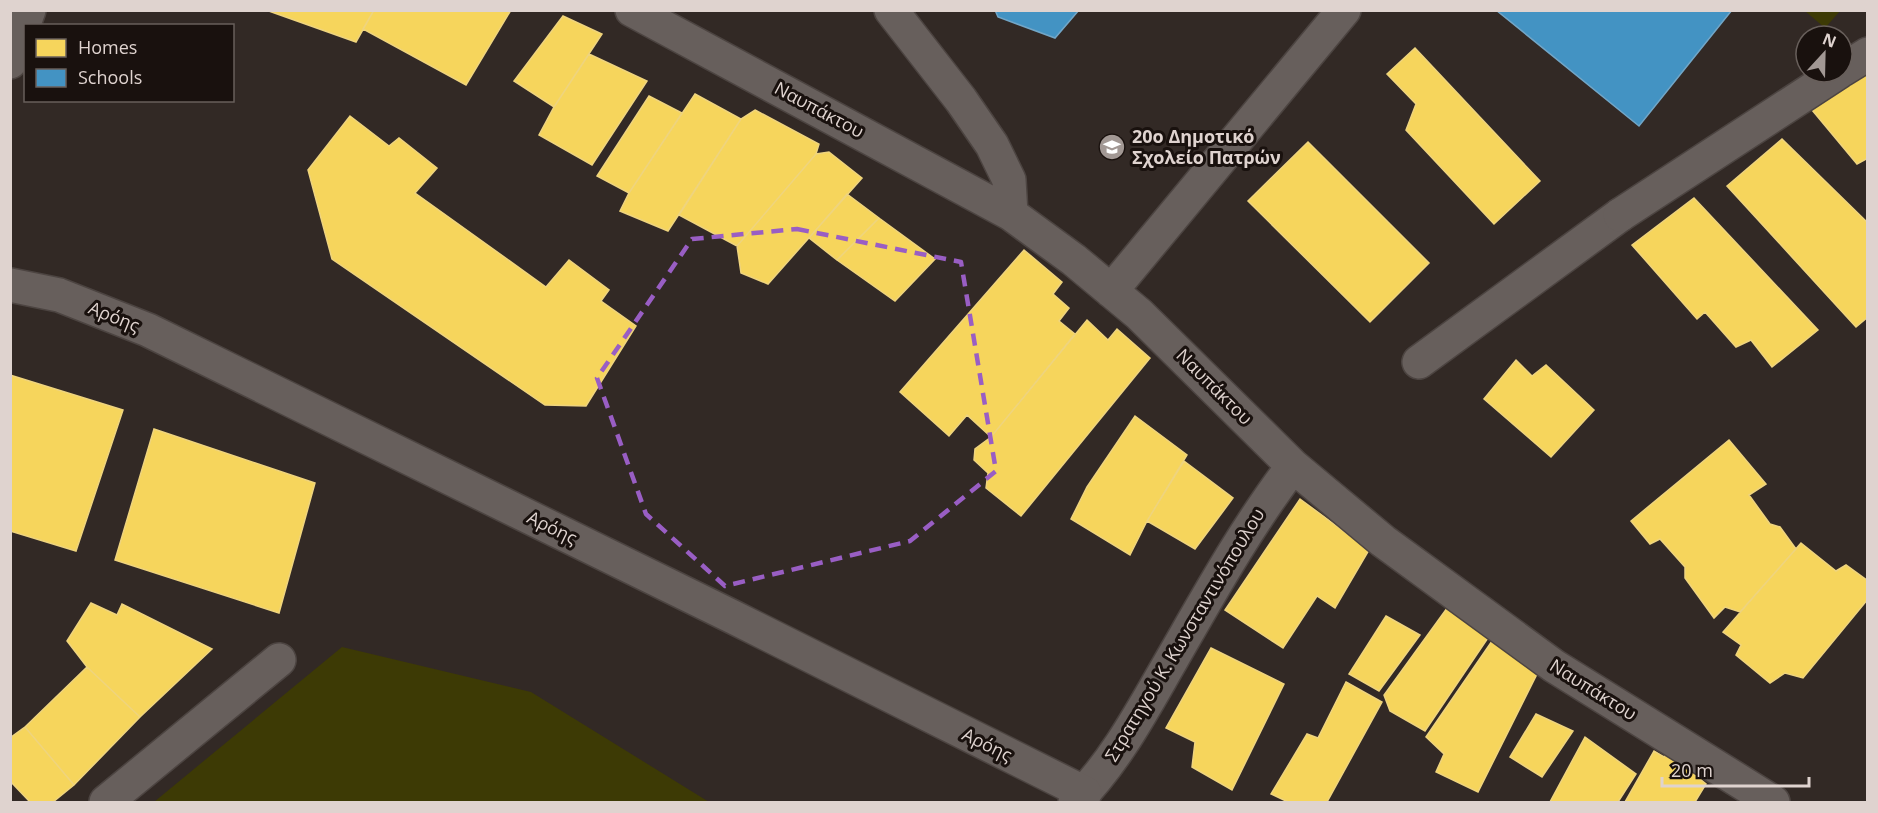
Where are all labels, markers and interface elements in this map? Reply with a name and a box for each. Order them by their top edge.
legend [24,24,234,102]
north arrow [1794,24,1854,84]
text: N [1819,27,1840,53]
text: Homes [78,35,137,59]
text: Schools [78,65,142,89]
street label: Ναυπάκτου [771,76,868,143]
place label: 20ο Δημοτικό Σχολείο Πατρών [1132,124,1281,169]
school or university icon: 20ο Δημοτικό Σχολείο Πατρών [1097,132,1127,162]
street label: Αρόης [85,295,144,337]
street label: Ναυπάκτου [1172,343,1258,429]
street label: Στρατηγού Κ. Κωνσταντινόπουλου [1099,503,1269,766]
street label: Αρόης [523,505,582,550]
street label: Ναυπάκτου [1546,653,1641,725]
street label: Αρόης [958,722,1017,767]
scale bar [1662,750,1809,788]
text: 20 m [1671,758,1713,782]

